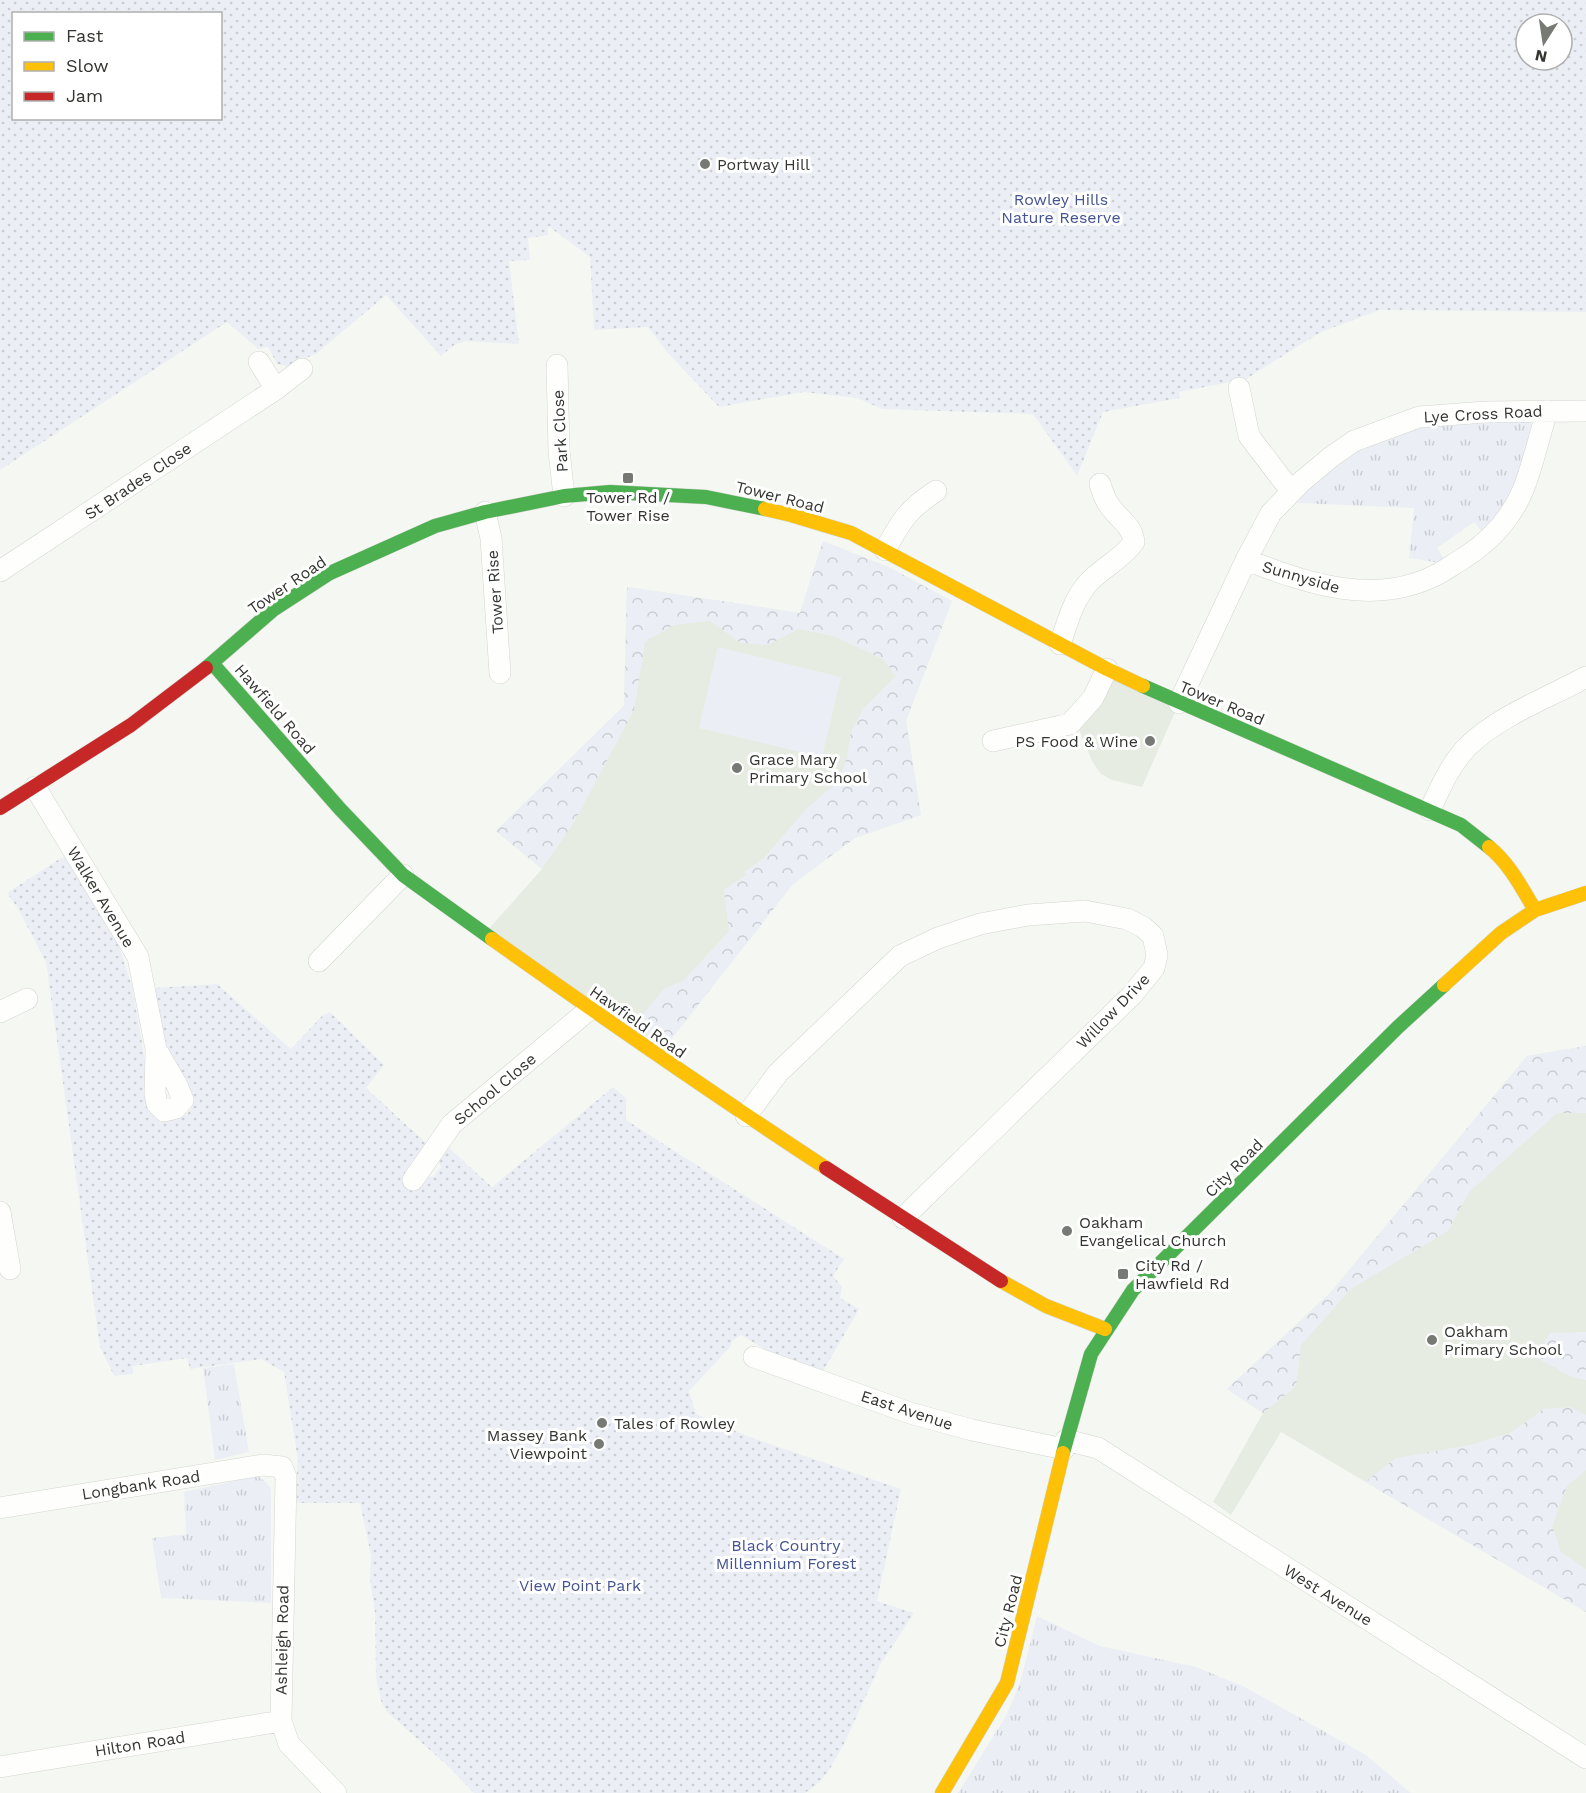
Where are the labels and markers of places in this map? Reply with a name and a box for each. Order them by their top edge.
place label: Portway Hill [717,155,810,174]
marker: Portway Hill [698,157,712,171]
marker: Tower Rd / Tower Rise [621,471,635,485]
place label: Tower Rd / Tower Rise [586,488,670,525]
place label: PS Food & Wine [1015,732,1138,751]
marker: PS Food & Wine [1143,734,1157,748]
place label: Grace Mary Primary School [749,750,867,787]
marker: Grace Mary Primary School [730,761,744,775]
place label: Oakham Evangelical Church [1079,1213,1226,1250]
marker: Oakham Evangelical Church [1060,1224,1074,1238]
place label: City Rd / Hawfield Rd [1135,1256,1229,1293]
marker: City Rd / Hawfield Rd [1116,1267,1130,1281]
place label: Oakham Primary School [1444,1322,1562,1359]
marker: Oakham Primary School [1425,1333,1439,1347]
place label: Tales of Rowley [614,1414,736,1433]
marker: Tales of Rowley [595,1416,609,1430]
place label: Massey Bank Viewpoint [487,1426,587,1463]
marker: Massey Bank Viewpoint [592,1437,606,1451]

